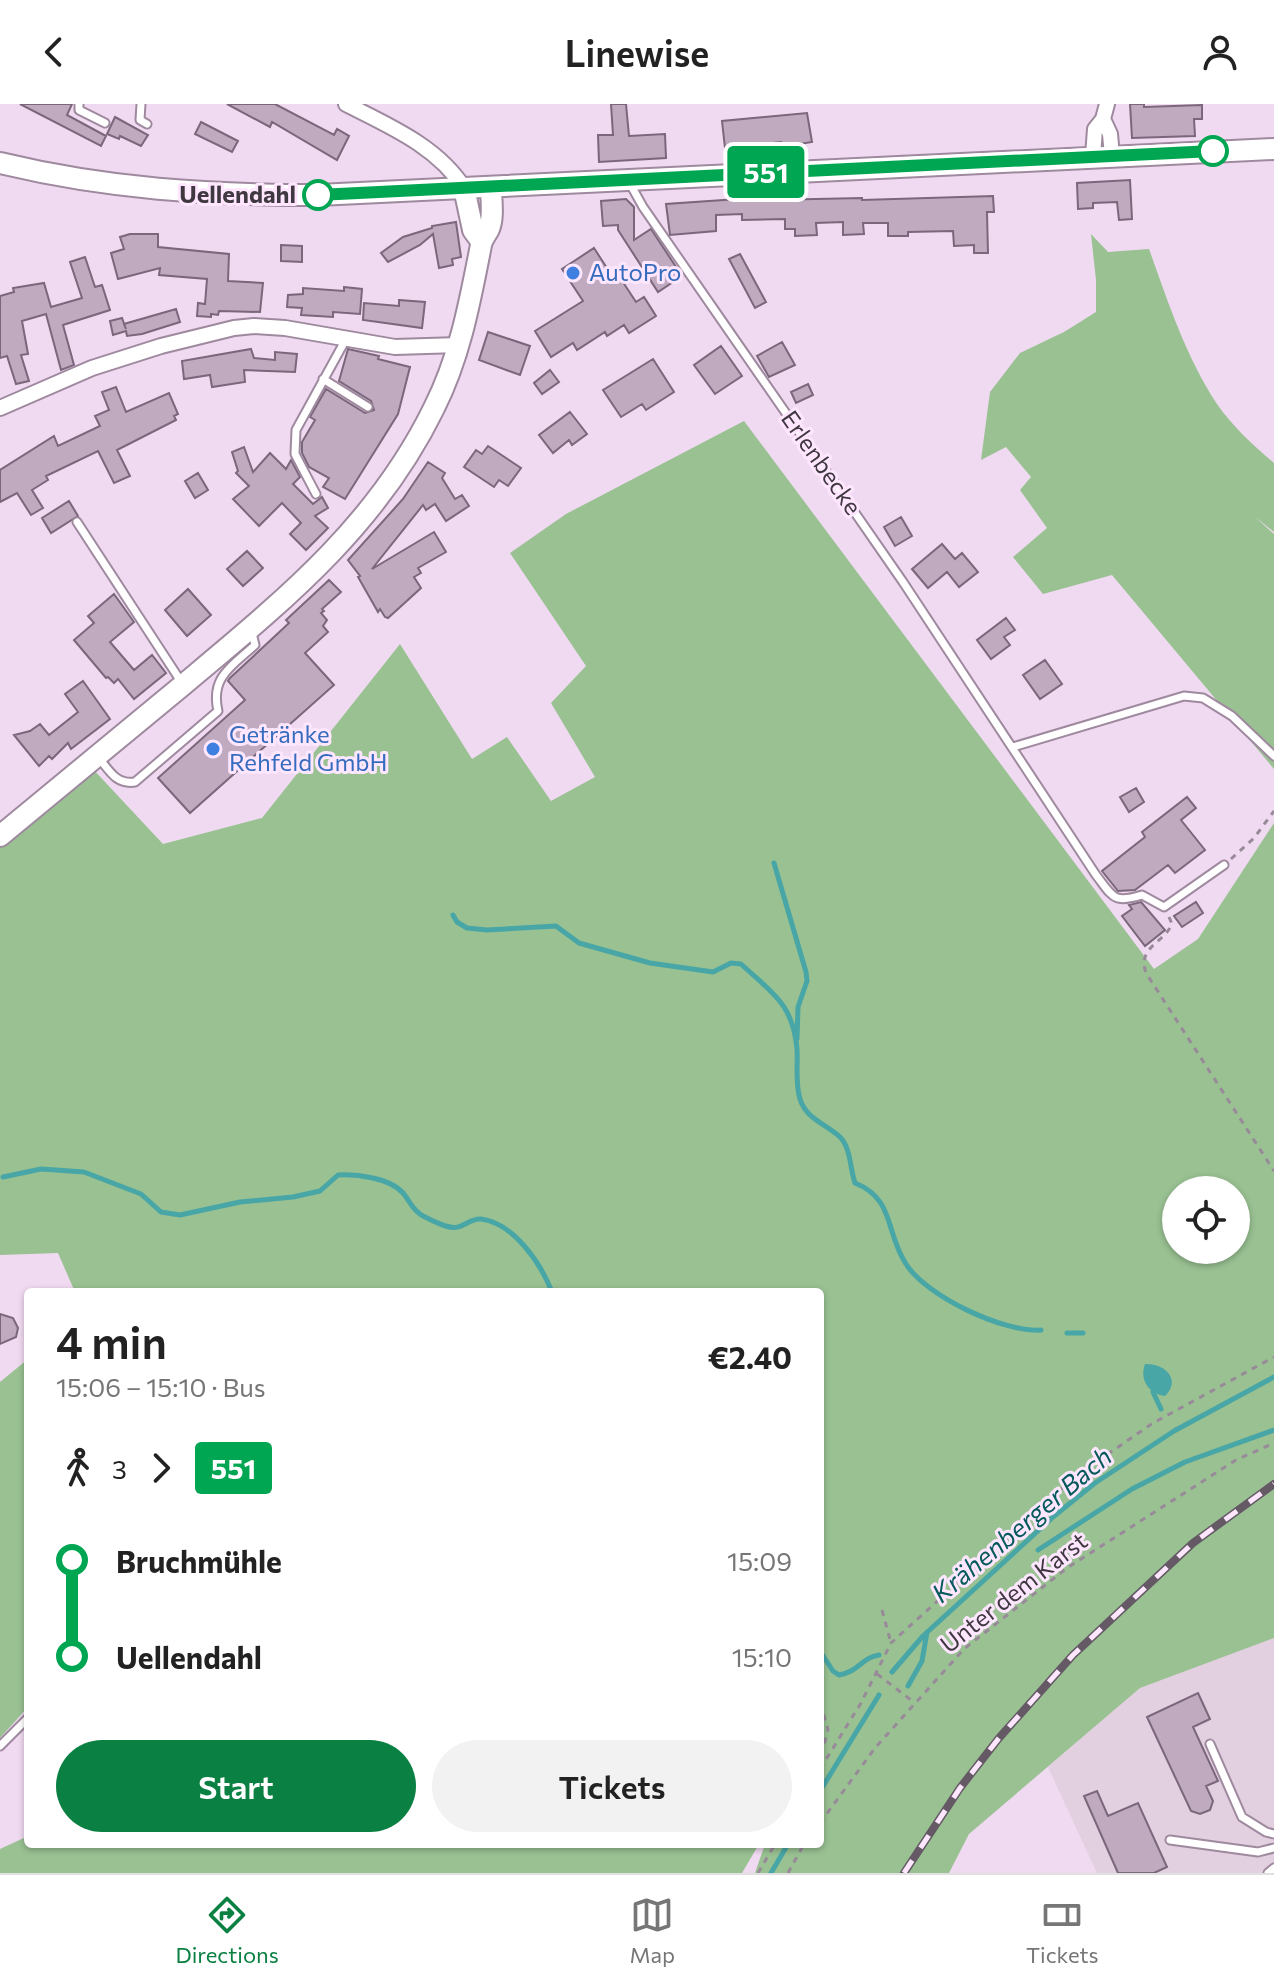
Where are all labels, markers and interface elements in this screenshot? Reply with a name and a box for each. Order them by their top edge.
icon: back [32,30,76,74]
text: Linewise [565,30,709,74]
icon: person [1198,30,1242,74]
unlabelled marker [1198,136,1228,166]
line badge: 551 [720,146,812,198]
text: 551 [743,155,789,189]
place label: Uellendahl [179,179,296,208]
marker: Uellendahl [303,180,333,210]
place label: AutoPro [589,257,681,286]
marker: AutoPro [564,264,582,282]
street label: Erlenbecke [776,405,869,520]
place label: Getränke Rehfeld GmbH [229,719,388,776]
marker: Getränke Rehfeld GmbH [204,740,222,758]
map controls [1162,1176,1250,1264]
button: locate [1162,1176,1250,1264]
text: 4 min [56,1314,167,1368]
text: €2.40 [708,1338,792,1375]
text: 15:06 – 15:10 · Bus [56,1371,266,1402]
water label: Krähenberger Bach [925,1440,1117,1608]
icon: walk [56,1446,100,1490]
icon: forward [139,1446,183,1490]
text: 551 [211,1451,256,1485]
text: 3 [112,1453,127,1484]
street label: Unter dem Karst [934,1525,1092,1658]
text: Bruchmühle [116,1542,282,1579]
text: 15:09 [727,1545,792,1576]
text: Uellendahl [116,1638,262,1675]
text: 15:10 [732,1641,792,1672]
button: Start [56,1740,416,1832]
button: Tickets [432,1740,792,1832]
tab: Directions [175,1893,279,1968]
tab: Map [630,1893,675,1968]
tab: Tickets [1026,1893,1098,1968]

